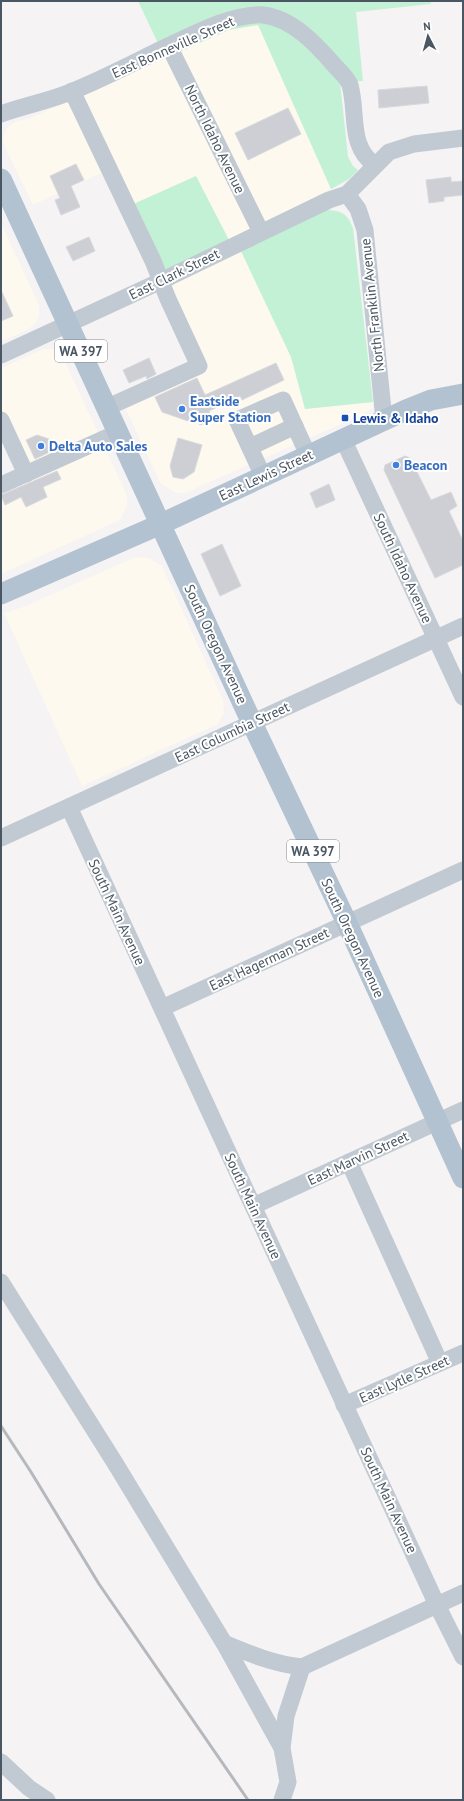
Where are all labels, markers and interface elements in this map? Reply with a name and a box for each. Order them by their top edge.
street label: East Bonneville Street [109,12,237,82]
north arrow [408,16,448,56]
text: N [423,19,431,33]
street label: North Idaho Avenue [181,82,249,196]
street label: North Franklin Avenue [356,237,388,373]
street label: East Clark Street [126,244,222,304]
road number: WA 397 [55,340,107,362]
place label: Eastside Super Station [190,392,271,426]
marker: Eastside Super Station [177,404,187,414]
place label: Lewis & Idaho [353,409,439,427]
marker: Lewis & Idaho [340,413,350,423]
place label: Delta Auto Sales [49,437,148,455]
marker: Delta Auto Sales [36,441,46,451]
street label: East Lewis Street [216,445,316,505]
place label: Beacon [404,456,447,474]
marker: Beacon [391,460,401,470]
street label: South Idaho Avenue [370,510,436,626]
street label: South Oregon Avenue [180,581,252,707]
street label: East Columbia Street [172,697,292,766]
road number: WA 397 [287,840,339,862]
street label: South Main Avenue [85,856,149,968]
street label: South Oregon Avenue [317,875,389,1001]
street label: East Hagerman Street [206,923,332,995]
street label: East Marvin Street [305,1127,412,1189]
street label: South Main Avenue [221,1150,285,1262]
street label: East Lytle Street [356,1351,452,1407]
street label: South Main Avenue [357,1444,421,1556]

